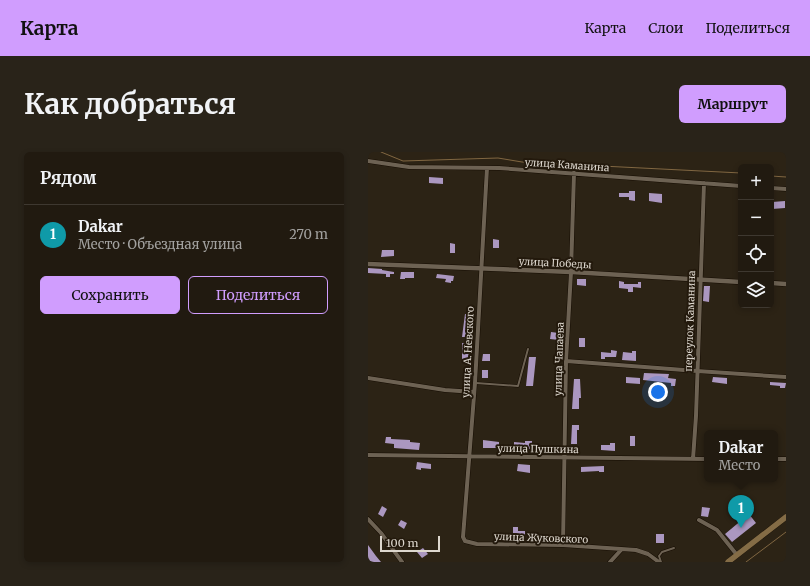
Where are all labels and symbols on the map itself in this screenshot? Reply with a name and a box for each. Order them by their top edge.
street label: улица Каманина [524,156,610,174]
street label: улица Победы [518,255,592,271]
street label: переулок Каманина [682,270,698,372]
street label: улица А. Невского [459,306,477,398]
street label: улица Чапаева [551,321,567,396]
your location [648,382,668,402]
street label: улица Пушкина [497,442,579,456]
pin: 1 [728,495,754,528]
street label: улица Жуковского [494,530,589,546]
scale bar [380,534,440,553]

